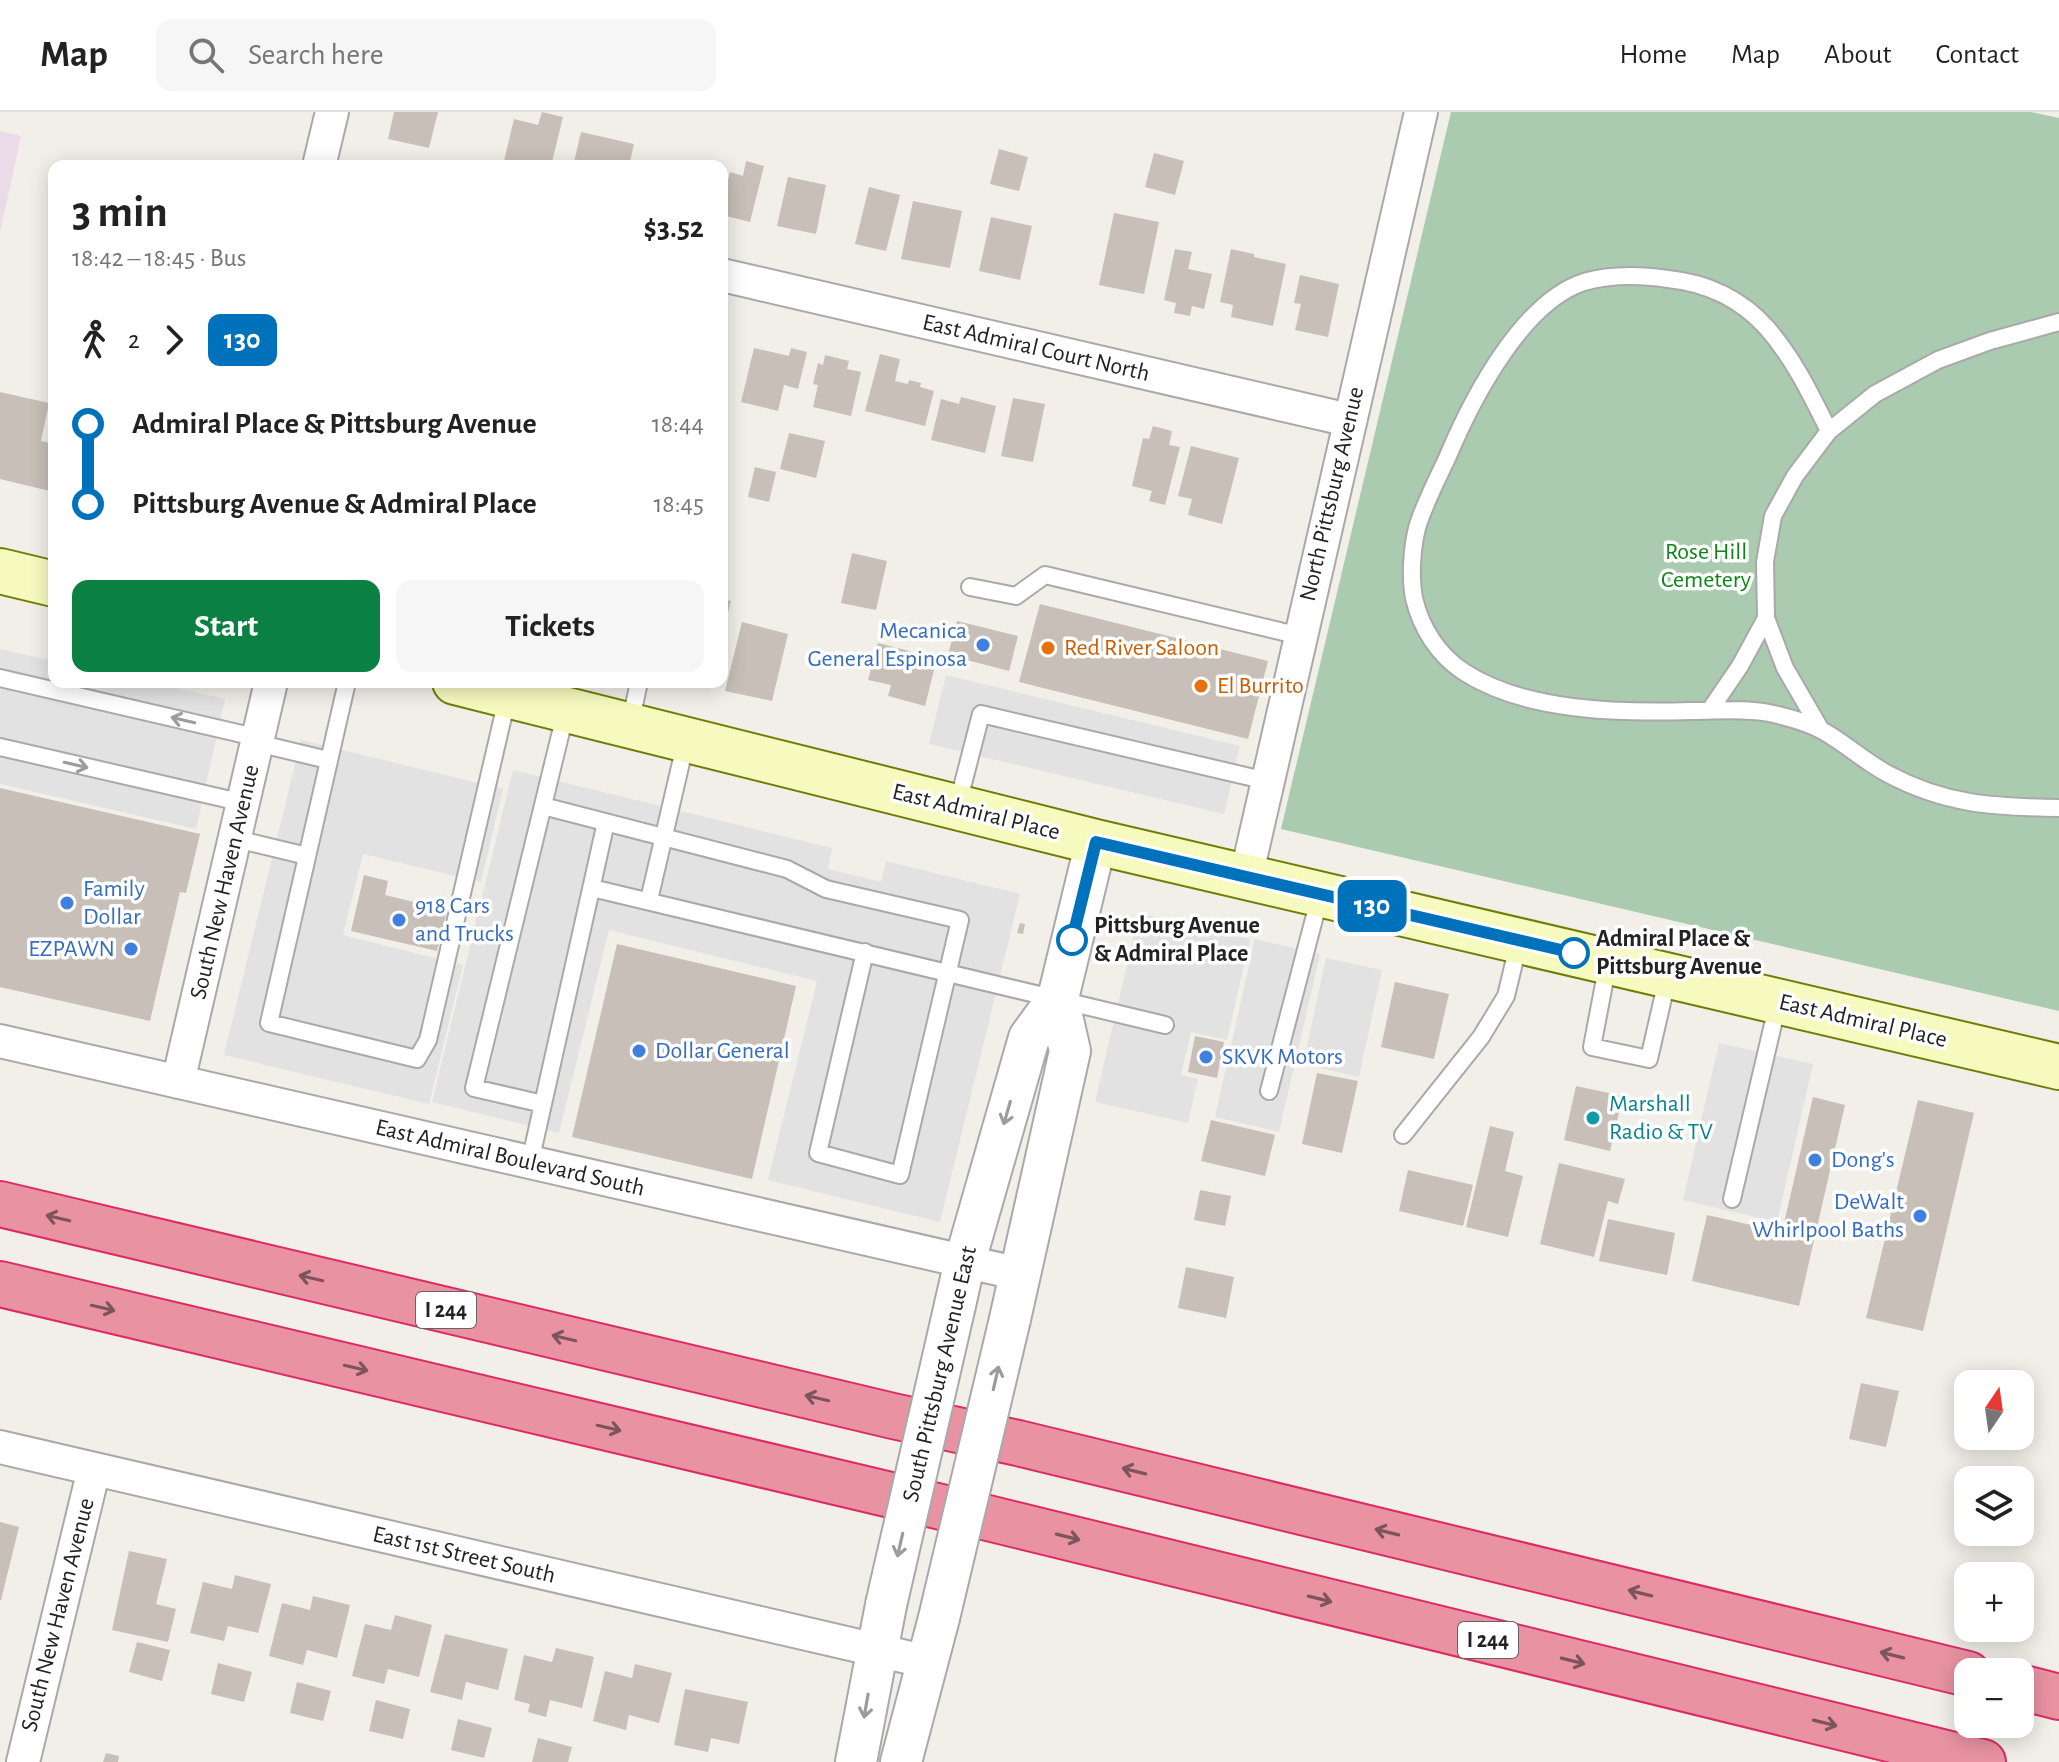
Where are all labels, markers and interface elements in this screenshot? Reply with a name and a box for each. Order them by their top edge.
search box [156,19,716,91]
icon: search [184,33,228,77]
text: Map [40,36,108,74]
text: Search here [248,40,384,70]
text: Home [1620,41,1687,69]
text: Map [1731,41,1780,69]
text: About [1824,41,1892,69]
text: Contact [1936,41,2019,69]
text: 3 min [72,191,168,235]
text: $3.52 [644,213,704,243]
text: 18:42 – 18:45 · Bus [72,245,247,271]
street label: East Admiral Court North [920,310,1152,386]
icon: walk [72,318,116,362]
icon: forward [152,318,196,362]
text: 130 [224,326,261,354]
text: 2 [128,327,140,353]
street label: North Pittsburg Avenue [1296,384,1368,604]
text: Admiral Place & Pittsburg Avenue [132,409,537,439]
text: 18:44 [652,411,704,437]
text: Pittsburg Avenue & Admiral Place [132,489,537,519]
text: 18:45 [653,491,704,517]
park label: Rose Hill Cemetery [1661,540,1751,592]
button: Start [72,580,380,672]
button: Tickets [396,580,704,672]
place label: Mecanica General Espinosa [807,619,967,671]
marker: Mecanica General Espinosa [974,636,992,654]
place label: Red River Saloon [1064,636,1219,660]
marker: Red River Saloon [1039,639,1057,657]
place label: El Burrito [1217,674,1304,698]
marker: El Burrito [1192,677,1210,695]
one-way arrow [170,712,196,727]
one-way arrow [63,758,88,773]
street label: South New Haven Avenue [186,762,264,1002]
street label: East Admiral Place [890,780,1062,844]
place label: Family Dollar [83,877,145,929]
line badge: 130 [1326,880,1418,932]
text: 130 [1354,892,1390,920]
marker: Family Dollar [58,894,76,912]
place label: 918 Cars and Trucks [415,894,514,946]
marker: 918 Cars and Trucks [390,911,408,929]
place label: Pittsburg Avenue & Admiral Place [1094,914,1260,966]
marker: Pittsburg Avenue & Admiral Place [1057,925,1087,955]
place label: Admiral Place & Pittsburg Avenue [1596,927,1762,979]
place label: EZPAWN [28,937,115,961]
marker: Admiral Place & Pittsburg Avenue [1559,938,1589,968]
marker: EZPAWN [122,940,140,958]
street label: East Admiral Place [1777,990,1949,1052]
place label: Dollar General [655,1039,790,1063]
marker: Dollar General [630,1042,648,1060]
place label: SKVK Motors [1222,1045,1343,1069]
marker: SKVK Motors [1197,1048,1215,1066]
place label: Marshall Radio & TV [1609,1092,1713,1144]
one-way arrow [999,1100,1014,1126]
marker: Marshall Radio & TV [1584,1109,1602,1127]
street label: East Admiral Boulevard South [373,1115,647,1201]
place label: Dong's [1831,1148,1895,1172]
marker: Dong's [1806,1151,1824,1169]
place label: DeWalt Whirlpool Baths [1752,1190,1904,1242]
marker: DeWalt Whirlpool Baths [1911,1207,1929,1225]
one-way arrow [46,1210,71,1225]
street label: South Pittsburg Avenue East [899,1243,981,1504]
one-way arrow [299,1270,324,1285]
road number: I 244 [416,1292,476,1328]
one-way arrow [90,1302,116,1317]
one-way arrow [552,1330,577,1345]
one-way arrow [343,1361,369,1376]
one-way arrow [989,1366,1004,1392]
north arrow [1954,1370,2034,1450]
map controls [1954,1370,2034,1738]
one-way arrow [805,1390,830,1405]
one-way arrow [596,1421,622,1436]
one-way arrow [1122,1463,1148,1478]
button: layers [1954,1466,2034,1546]
street label: South New Haven Avenue [17,1496,99,1734]
street label: East 1st Street South [370,1522,558,1588]
one-way arrow [1375,1524,1401,1539]
one-way arrow [1055,1531,1080,1546]
one-way arrow [892,1532,907,1557]
button: + [1954,1562,2034,1642]
one-way arrow [1627,1585,1653,1600]
one-way arrow [1307,1592,1333,1607]
road number: I 244 [1458,1622,1518,1658]
one-way arrow [1880,1647,1906,1662]
one-way arrow [1560,1654,1585,1669]
button: − [1954,1658,2034,1738]
one-way arrow [858,1692,873,1718]
one-way arrow [1812,1716,1838,1731]

